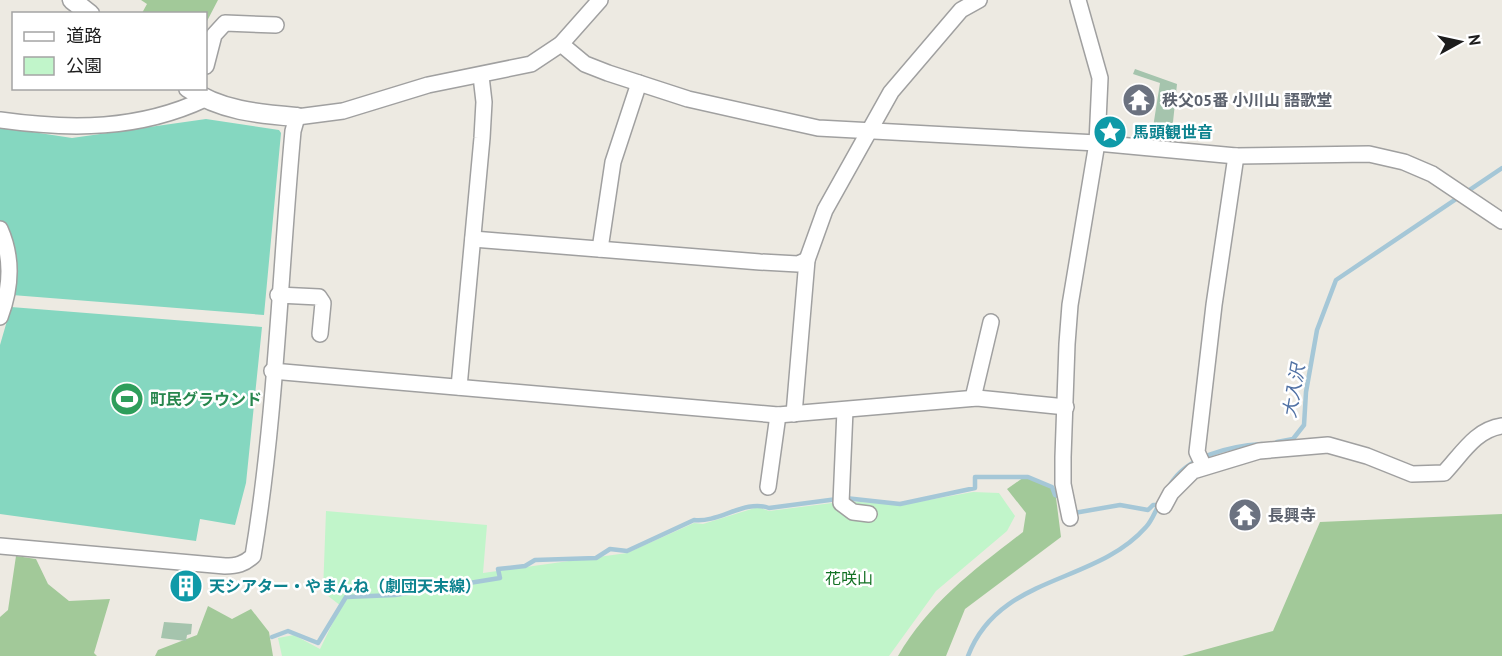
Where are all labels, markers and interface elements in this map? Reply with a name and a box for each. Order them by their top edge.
legend [12,12,207,90]
north arrow [1430,12,1490,72]
text: 道路 [66,24,102,47]
text: N [1464,33,1485,47]
text: 公園 [66,54,102,77]
temple icon: 秩父05番 小川山 語歌堂 [1121,82,1157,118]
place label: 秩父05番 小川山 語歌堂 [1162,90,1332,110]
place icon: 馬頭観世音 [1092,114,1128,150]
place label: 馬頭観世音 [1133,122,1213,142]
water label: 大入沢 [1277,360,1310,419]
sports icon: 町民グラウンド [109,381,145,417]
place label: 町民グラウンド [150,389,262,409]
temple icon: 長興寺 [1227,497,1263,533]
place label: 長興寺 [1268,505,1316,525]
building icon: 天シアター・やまんね（劇団天末線） [168,568,204,604]
park label: 花咲山 [825,568,873,588]
place label: 天シアター・やまんね（劇団天末線） [209,576,481,596]

